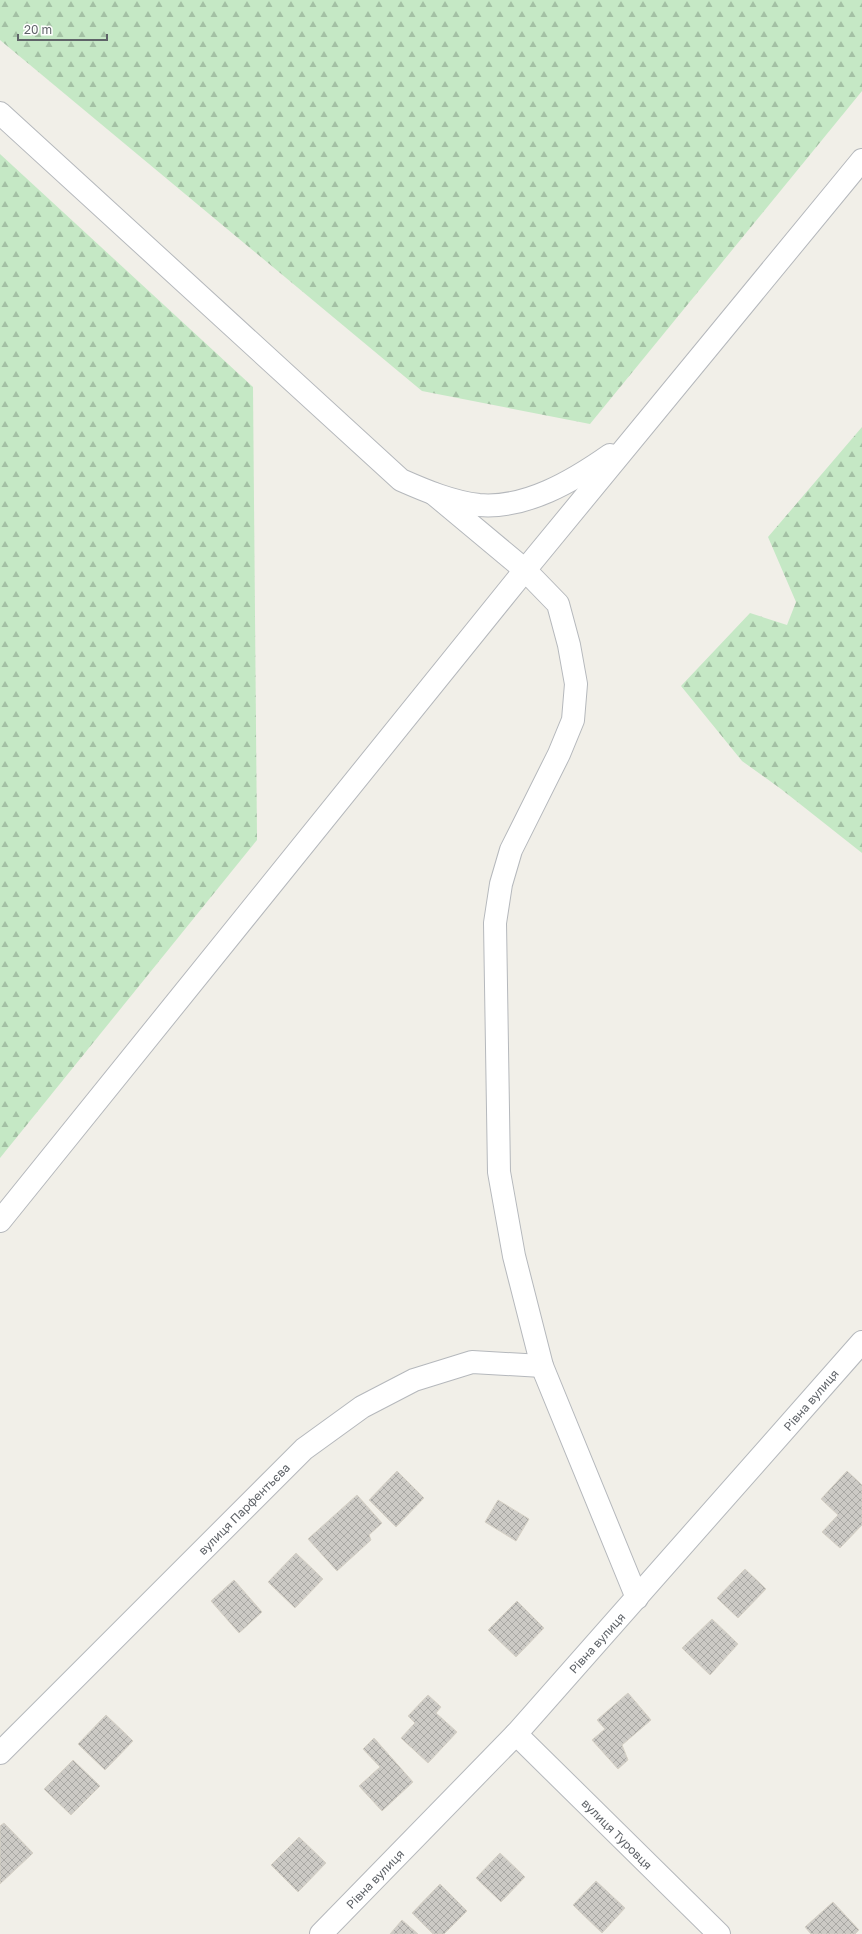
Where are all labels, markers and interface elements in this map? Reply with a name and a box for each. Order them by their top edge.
scale bar [18,16,107,42]
text: 20 m [24,22,52,37]
street label: Рівна вулиця [780,1366,842,1434]
street label: вулиця Парфентьєва [195,1460,293,1558]
street label: Рівна вулиця [566,1609,628,1677]
street label: вулиця Туровця [579,1796,655,1872]
street label: Рівна вулиця [343,1846,407,1912]

